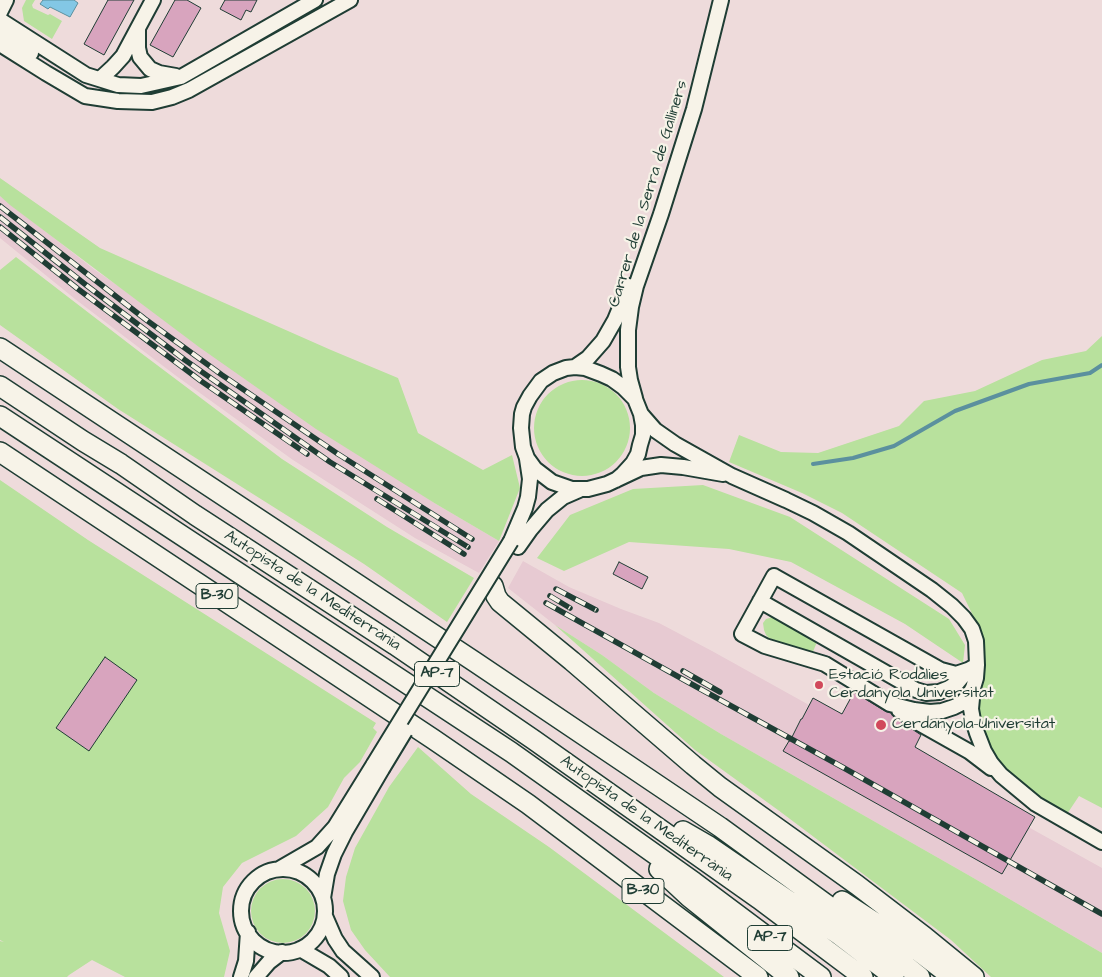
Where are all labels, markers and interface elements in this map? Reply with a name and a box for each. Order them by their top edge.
street label: Carrer de la Serra de Galliners [605,78,693,310]
street label: Autopista de la Mediterrània [220,527,404,655]
road number: B-30 [196,584,238,608]
road number: AP-7 [414,662,460,686]
place label: Estació Rodalies Cerdanyola Universitat [829,666,994,704]
marker: Estació Rodalies Cerdanyola Universitat [813,679,825,691]
place label: Cerdanyola-Universitat [892,715,1055,735]
marker: Cerdanyola-Universitat [874,718,888,732]
street label: Autopista de la Mediterrània [556,752,736,886]
road number: B-30 [622,878,664,904]
road number: AP-7 [748,926,792,950]

